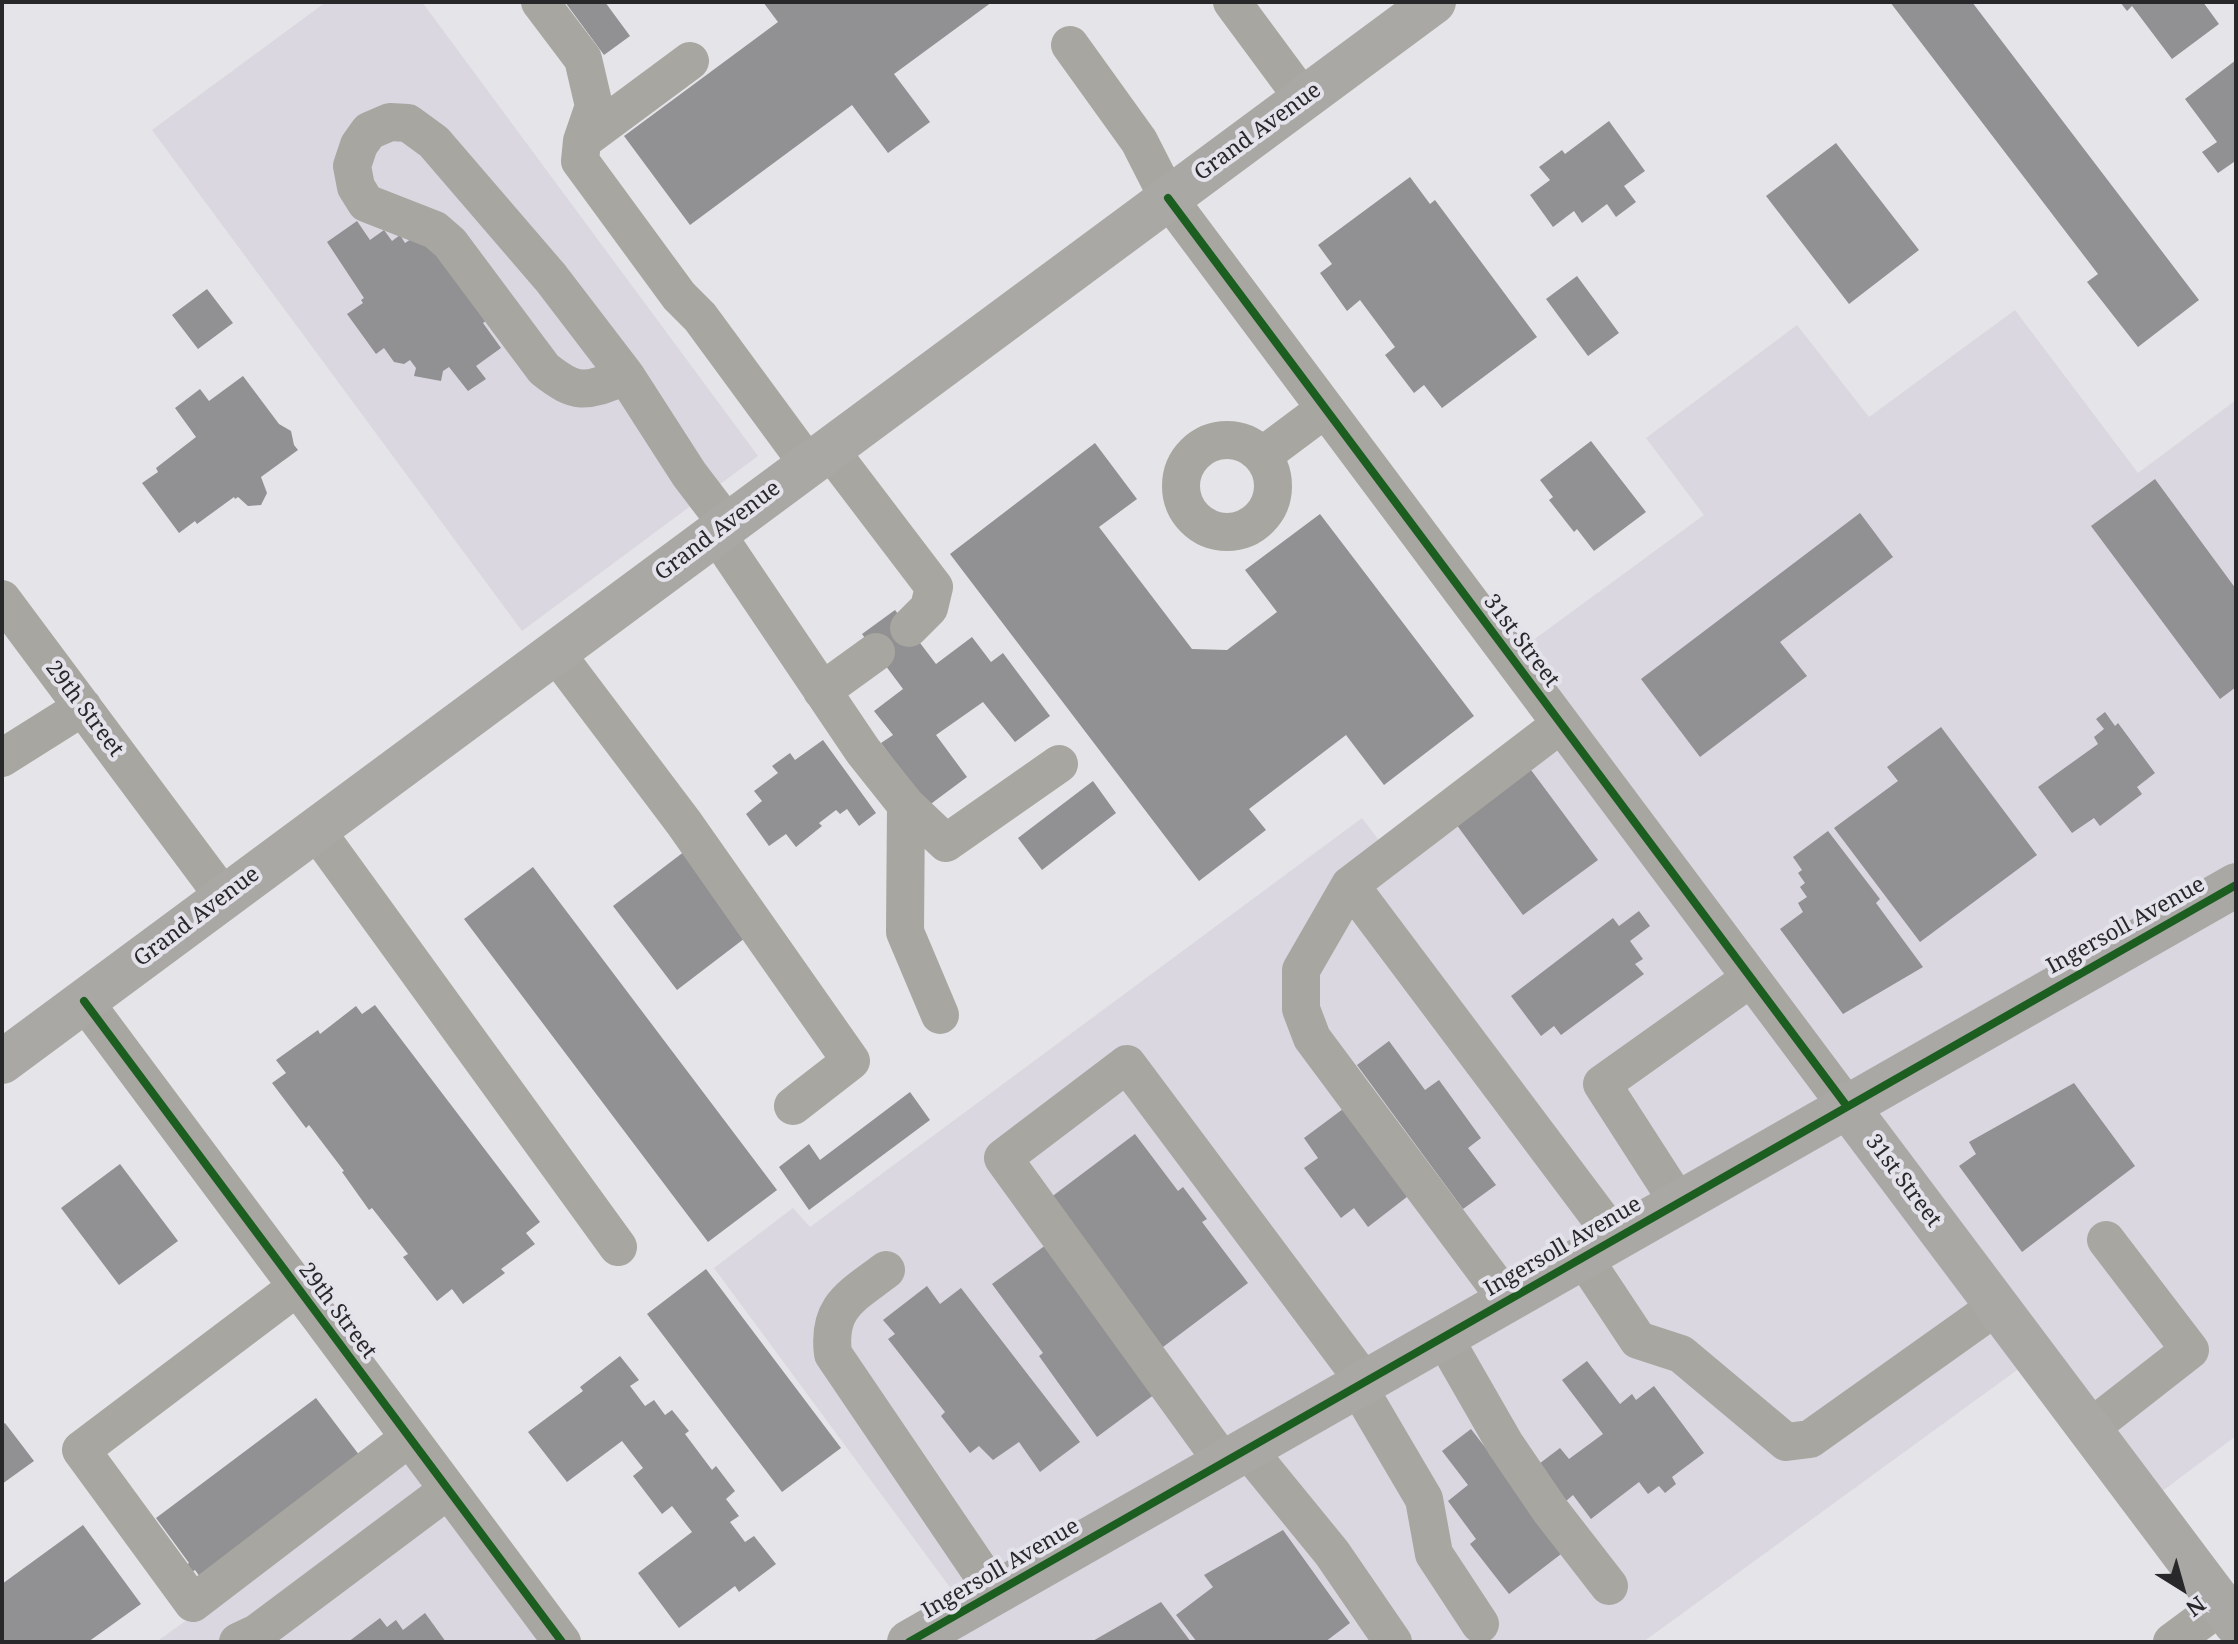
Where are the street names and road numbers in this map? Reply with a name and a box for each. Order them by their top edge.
street label: Grand Avenue [1190,77,1326,187]
street label: Grand Avenue [650,475,786,587]
street label: 31st Street [1478,589,1564,693]
street label: 29th Street [39,656,129,762]
street label: Grand Avenue [129,861,265,973]
street label: Ingersoll Avenue [2042,872,2210,980]
street label: 31st Street [1860,1129,1946,1233]
street label: Ingersoll Avenue [1480,1191,1646,1303]
street label: 29th Street [292,1258,382,1364]
street label: Ingersoll Avenue [918,1513,1084,1625]

